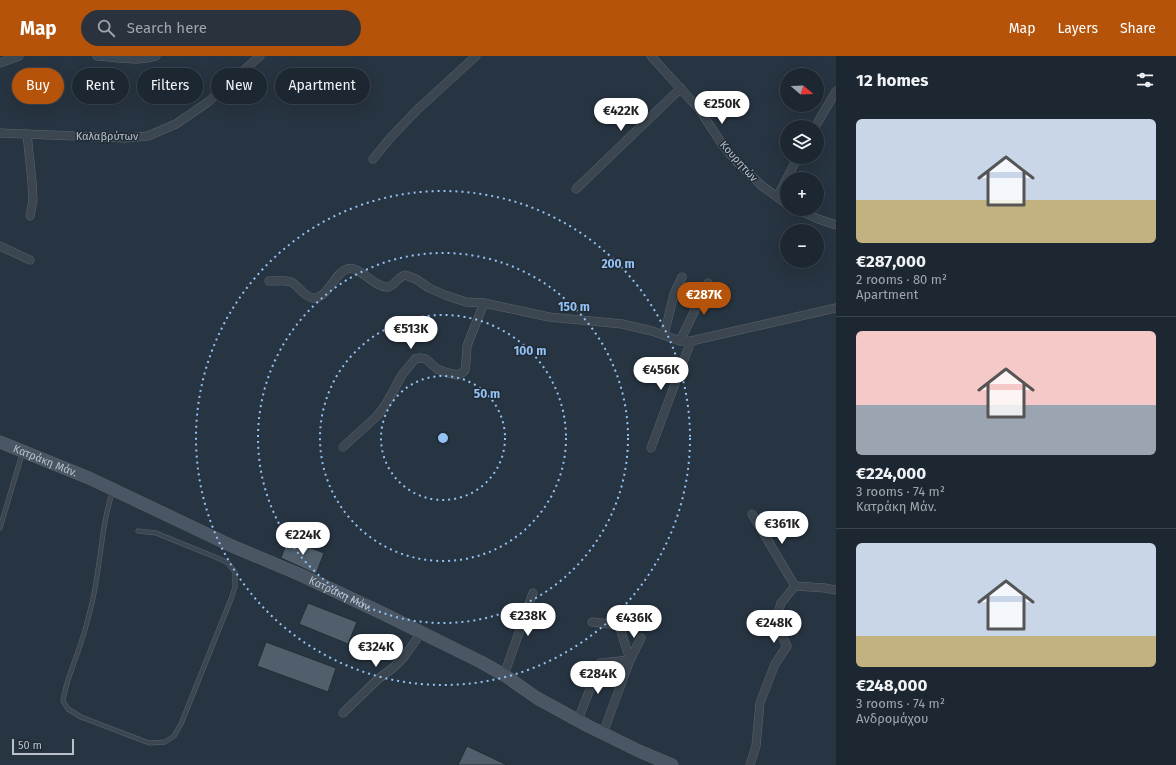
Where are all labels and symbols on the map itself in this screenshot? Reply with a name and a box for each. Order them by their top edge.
north arrow [780,68,824,112]
pin: €250K [694,91,750,125]
pin: €422K [593,98,649,132]
street label: Καλαβρύτων [76,130,139,143]
street label: Κουρητών [717,138,761,185]
text: 200 m [601,257,635,271]
pin: €287K [676,282,732,316]
text: 150 m [558,300,590,314]
pin: €513K [383,316,439,350]
text: 100 m [514,344,546,358]
pin: €456K [633,357,689,391]
text: 50 m [474,387,500,401]
centre of rings [436,431,450,445]
street label: Κατράκη Μάν. [11,442,80,480]
pin: €361K [754,511,810,545]
pin: €224K [275,522,331,556]
street label: Κατράκη Μάν. [307,574,374,615]
pin: €238K [500,603,556,637]
pin: €436K [606,605,662,639]
pin: €248K [746,610,802,644]
pin: €324K [348,634,404,668]
pin: €284K [570,661,626,695]
scale bar [12,737,74,756]

